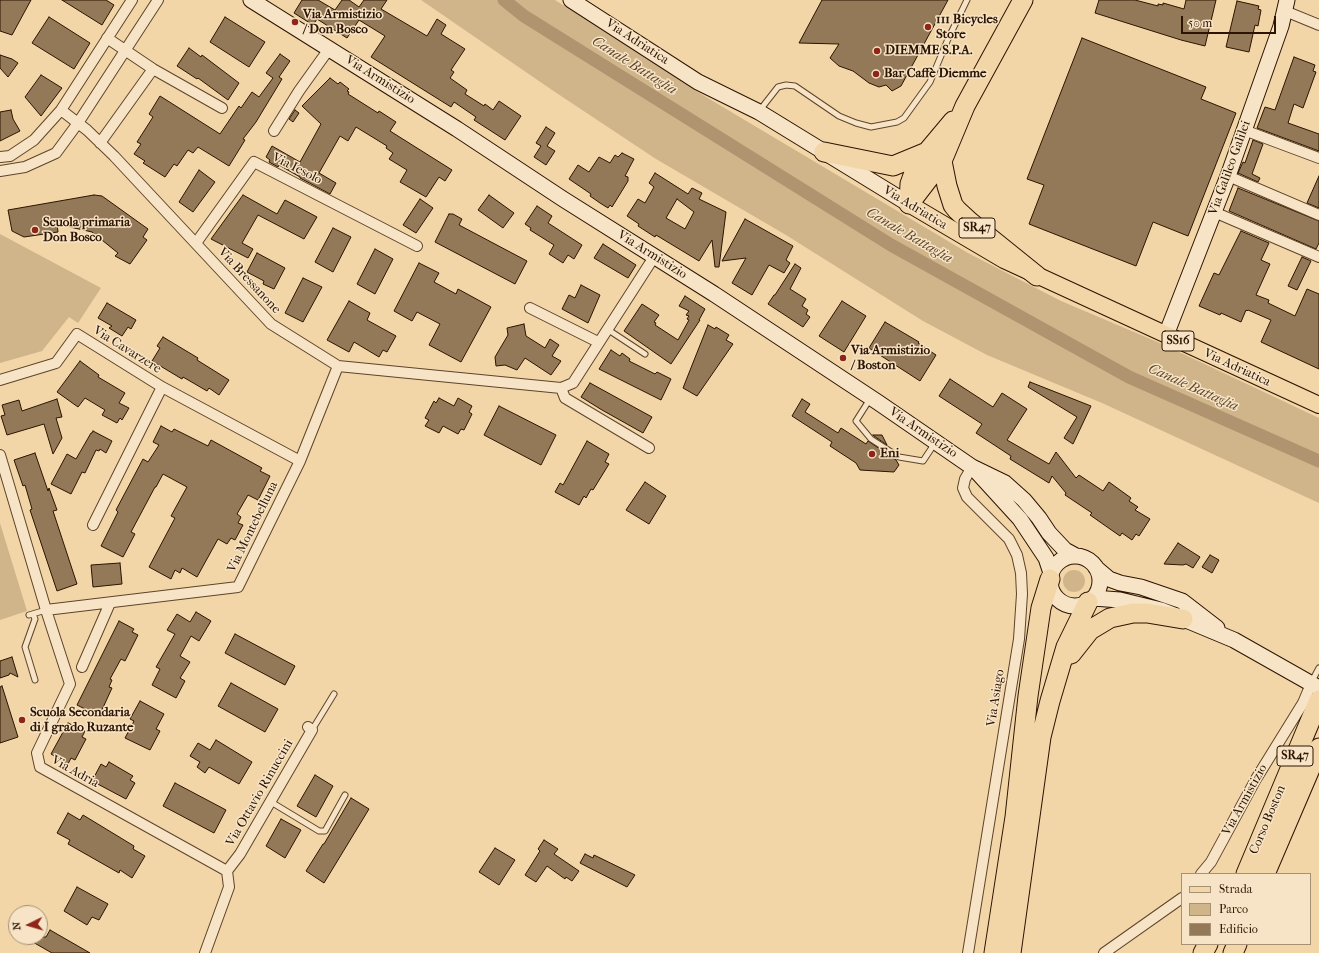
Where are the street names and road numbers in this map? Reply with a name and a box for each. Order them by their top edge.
street label: Via Adriatica [603,16,671,68]
street label: Via Armistizio [342,52,418,108]
street label: Via Galileo Galilei [1206,119,1254,217]
street label: Via Iesolo [270,150,324,188]
street label: Via Adriatica [880,183,950,233]
road number: SR47 [959,218,995,238]
street label: Via Armistizio [614,227,690,283]
street label: Via Bressanone [214,245,284,317]
street label: Via Cavarzere [90,323,164,377]
road number: SS16 [1162,331,1194,351]
street label: Via Adriatica [1201,346,1273,390]
street label: Via Armistizio [886,404,960,462]
street label: Via Montebelluna [224,479,282,575]
street label: Via Asiago [984,668,1008,728]
street label: Via Ottavio Rinuccini [223,737,297,849]
road number: SR47 [1277,746,1313,766]
street label: Via Adria [48,753,102,791]
street label: Via Armistizio [1219,762,1271,838]
street label: Corso Boston [1246,783,1290,857]

